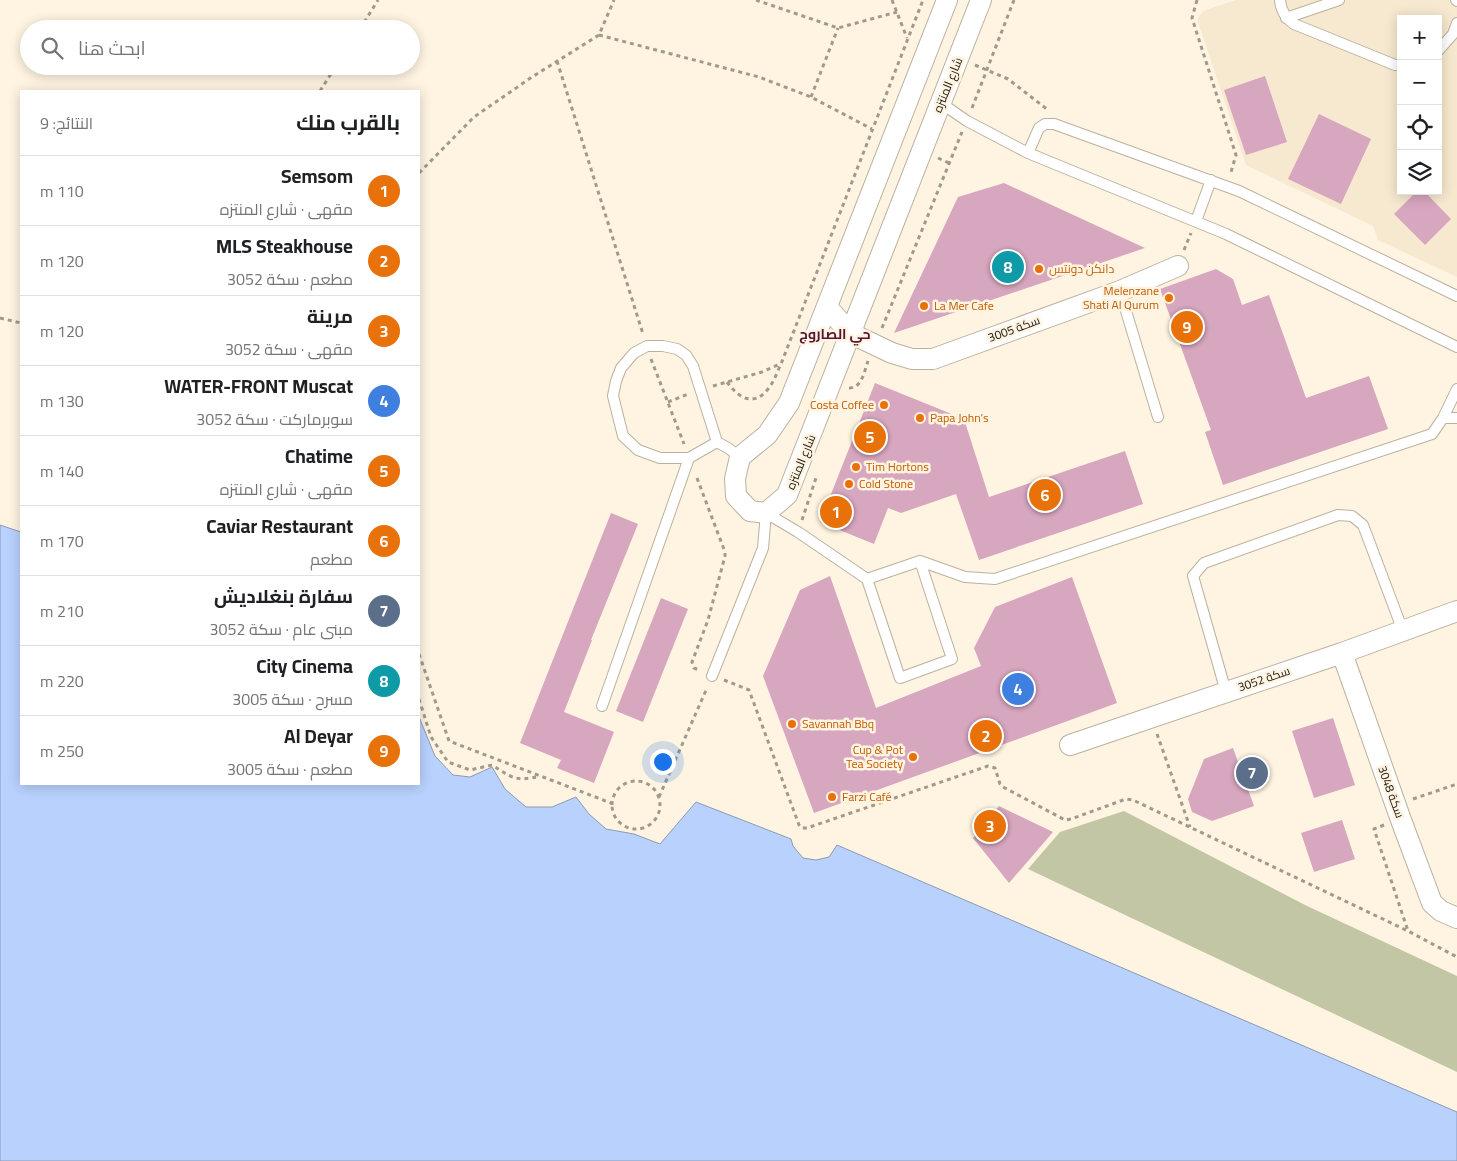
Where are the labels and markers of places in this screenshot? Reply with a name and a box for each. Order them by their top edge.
pin: 8 [992,248,1024,286]
place label: دانكن دونتس [1049,257,1114,280]
marker: دانكن دونتس [1033,263,1045,275]
place label: Melenzane Shati Al Qurum [1083,279,1159,316]
marker: Melenzane Shati Al Qurum [1163,292,1175,304]
place label: La Mer Cafe [934,294,994,317]
marker: La Mer Cafe [918,300,930,312]
pin: 9 [1171,308,1203,346]
place label: Costa Coffee [810,393,874,416]
marker: Costa Coffee [878,399,890,411]
place label: Papa John’s [930,406,989,429]
marker: Papa John’s [914,412,926,424]
pin: 5 [854,418,886,456]
place label: Tim Hortons [866,455,929,478]
marker: Tim Hortons [850,461,862,473]
place label: Cold Stone [859,472,913,495]
pin: 6 [1029,476,1061,514]
marker: Cold Stone [843,478,855,490]
pin: 1 [820,493,852,531]
pin: 4 [1002,670,1034,708]
place label: Savannah Bbq [802,712,874,735]
pin: 2 [970,717,1002,755]
marker: Savannah Bbq [786,718,798,730]
place label: Cup & Pot Tea Society [846,738,904,775]
marker: Cup & Pot Tea Society [907,751,919,763]
pin: 7 [1236,754,1268,792]
place label: Farzi Café [842,785,892,808]
marker: Farzi Café [826,791,838,803]
pin: 3 [974,807,1006,845]

